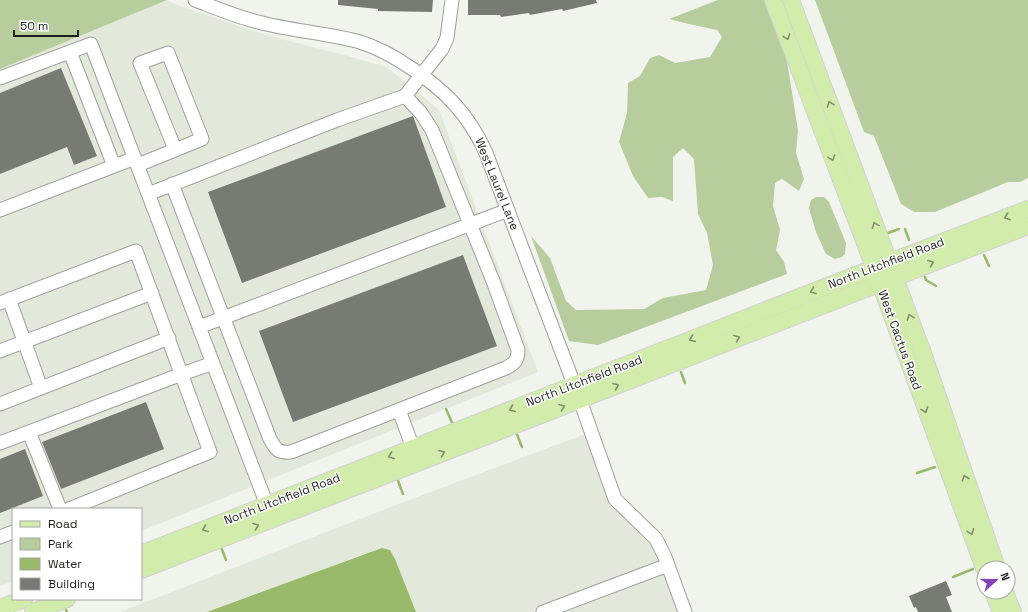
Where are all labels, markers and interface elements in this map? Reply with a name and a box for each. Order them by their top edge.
scale bar [14,12,78,38]
text: 50 m [20,18,48,34]
one-way arrow [782,33,790,40]
one-way arrow [826,100,834,107]
street label: West Laurel Lane [471,135,523,233]
one-way arrow [828,155,836,162]
one-way arrow [1004,212,1011,220]
one-way arrow [872,222,880,229]
street label: North Litchfield Road [826,233,946,293]
one-way arrow [928,259,935,267]
one-way arrow [810,287,817,295]
street label: West Cactus Road [874,288,926,392]
one-way arrow [906,313,914,320]
one-way arrow [689,334,696,342]
one-way arrow [734,334,741,342]
street label: North Litchfield Road [524,351,644,411]
one-way arrow [613,382,620,390]
one-way arrow [559,403,566,411]
one-way arrow [509,405,516,413]
one-way arrow [921,406,929,413]
one-way arrow [439,450,446,458]
one-way arrow [387,452,394,460]
street label: North Litchfield Road [222,469,342,529]
one-way arrow [962,475,970,482]
legend [12,508,142,600]
text: Road [48,516,77,532]
one-way arrow [252,522,259,530]
one-way arrow [201,524,208,532]
one-way arrow [966,528,974,535]
text: Park [48,536,73,552]
text: Water [48,556,82,572]
north arrow [976,560,1016,600]
text: N [997,570,1013,582]
text: Building [48,576,95,592]

